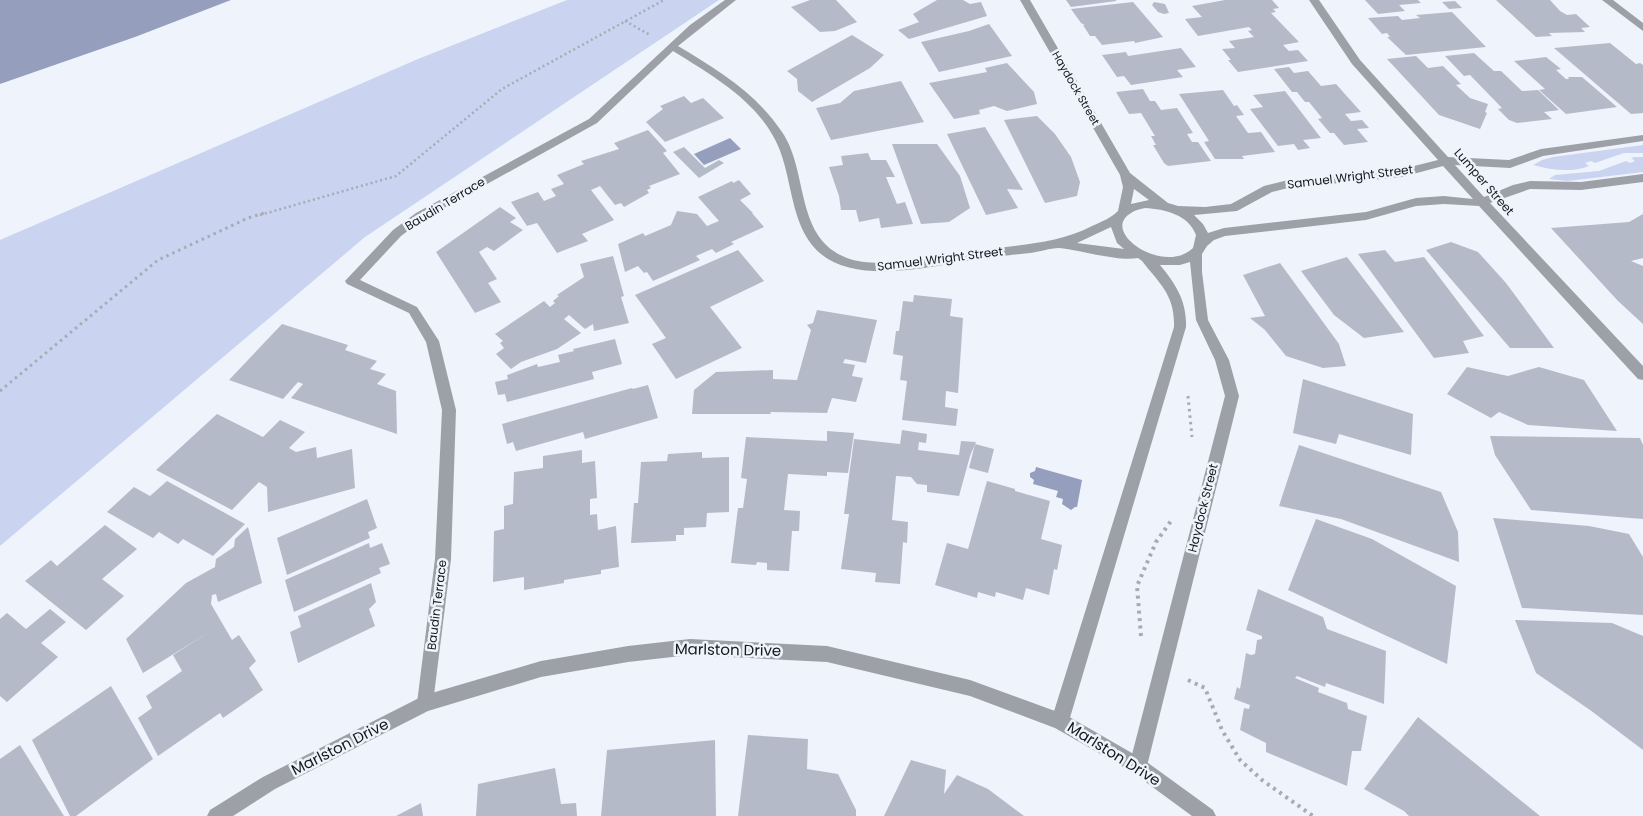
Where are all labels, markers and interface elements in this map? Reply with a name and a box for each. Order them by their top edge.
street label: Haydock Street [1048,48,1104,128]
street label: Lumper Street [1451,145,1518,219]
street label: Samuel Wright Street [1286,160,1414,193]
street label: Baudin Terrace [401,173,488,234]
street label: Samuel Wright Street [876,242,1004,275]
street label: Haydock Street [1183,462,1222,554]
street label: Baudin Terrace [423,559,450,651]
street label: Marlston Drive [675,638,781,661]
street label: Marlston Drive [288,713,392,780]
street label: Marlston Drive [1064,716,1165,791]

